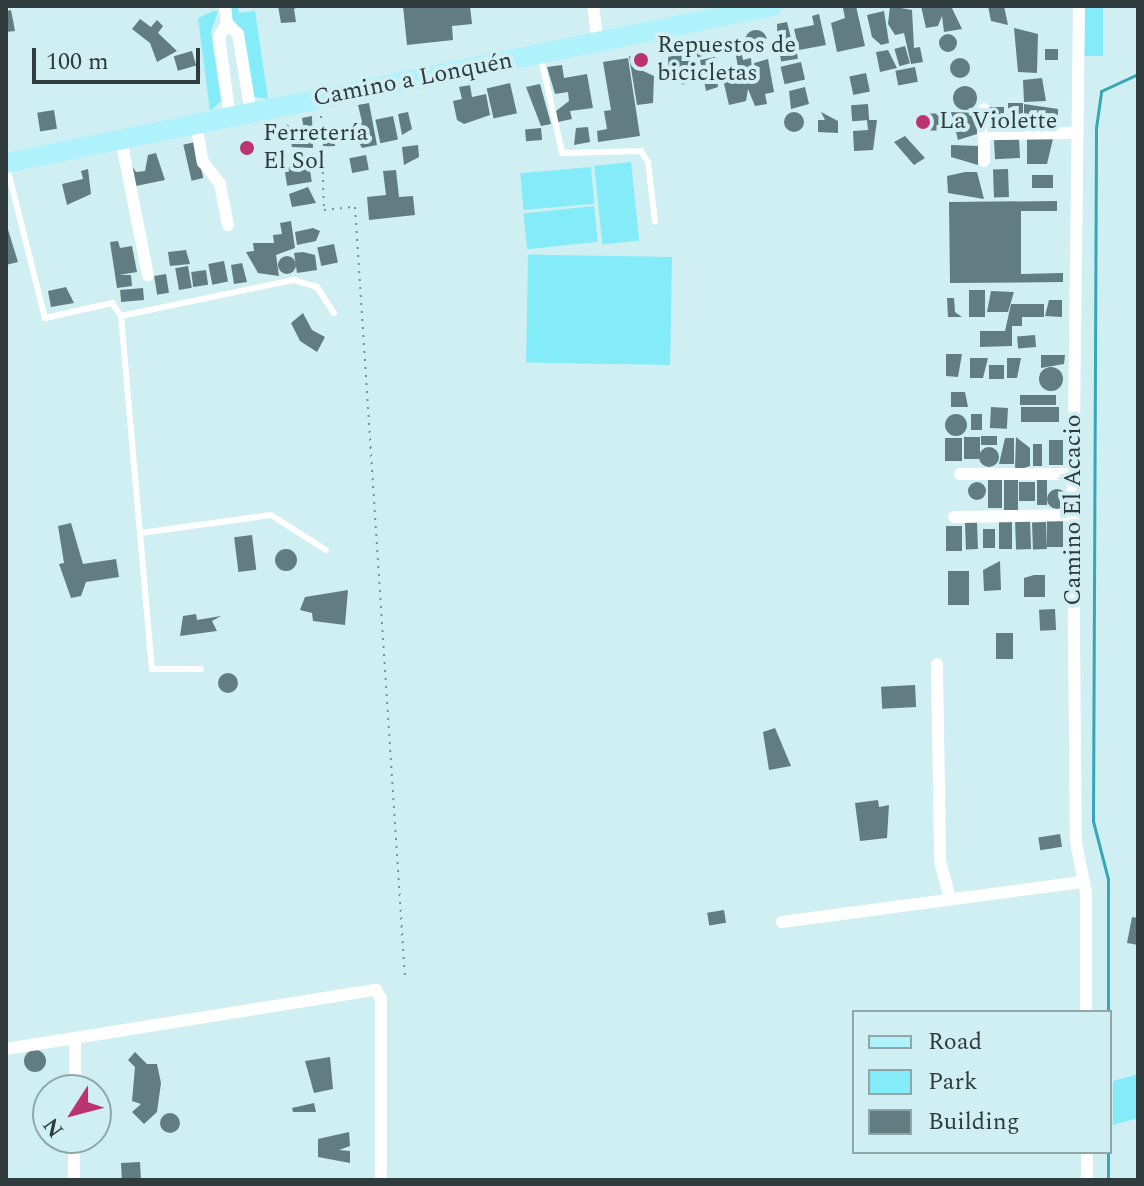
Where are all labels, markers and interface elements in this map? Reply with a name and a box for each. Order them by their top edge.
scale bar [36,32,204,82]
place label: Repuestos de bicicletas [657,32,796,88]
text: 100 m [46,44,109,80]
street label: Camino a Lonquén [311,47,515,113]
marker: Repuestos de bicicletas [632,51,650,69]
place label: La Violette [939,108,1057,136]
marker: La Violette [914,113,932,131]
place label: Ferretería El Sol [263,120,368,176]
marker: Ferretería El Sol [238,139,256,157]
street label: Camino El Acacio [1060,414,1088,606]
legend [852,1010,1112,1154]
text: Road [928,1024,982,1060]
text: Park [928,1064,978,1100]
north arrow [32,1074,112,1154]
text: Building [928,1104,1020,1140]
text: N [35,1110,72,1144]

